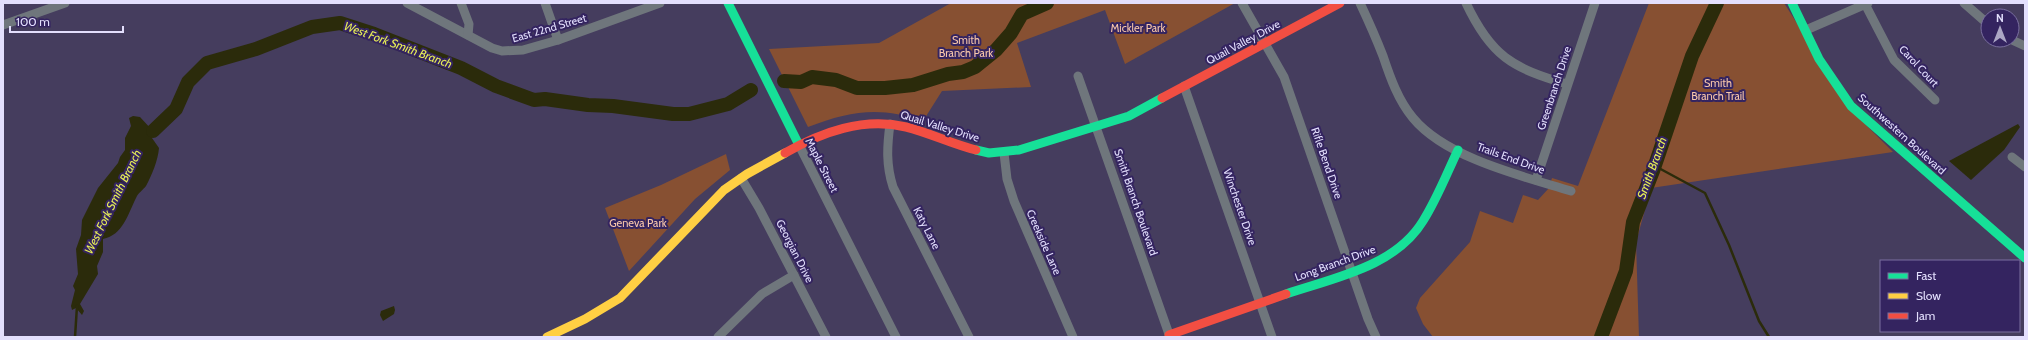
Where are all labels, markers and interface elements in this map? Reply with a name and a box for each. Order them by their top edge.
scale bar [10,8,123,34]
north arrow [1980,8,2020,48]
street label: East 22nd Street [510,11,588,45]
text: N [1996,11,2004,25]
text: 100 m [16,14,50,29]
street label: Quail Valley Drive [1204,16,1283,67]
water label: West Fork Smith Branch [342,18,454,71]
park label: Mickler Park [1110,21,1166,35]
park label: Smith Branch Park [939,33,993,60]
street label: Carol Court [1896,42,1942,90]
street label: Greenbranch Drive [1534,44,1574,132]
park label: Smith Branch Trail [1691,76,1745,103]
street label: Southwestern Boulevard [1855,91,1949,177]
street label: Quail Valley Drive [899,107,982,145]
street label: Rifle Bend Drive [1308,125,1346,201]
street label: Maple Street [802,135,842,195]
water label: Smith Branch [1633,135,1670,201]
street label: Trails End Drive [1475,139,1547,177]
water label: West Fork Smith Branch [81,147,144,256]
street label: Smith Branch Boulevard [1111,147,1161,257]
street label: Winchester Drive [1220,167,1260,247]
street label: Katy Lane [910,204,944,252]
street label: Creekside Lane [1023,207,1065,277]
park label: Geneva Park [609,216,667,230]
street label: Georgian Drive [773,217,817,285]
street label: Long Branch Drive [1293,242,1378,284]
legend [1880,260,2020,332]
text: Fast [1916,268,1936,283]
text: Slow [1916,288,1941,303]
text: Jam [1915,308,1935,323]

